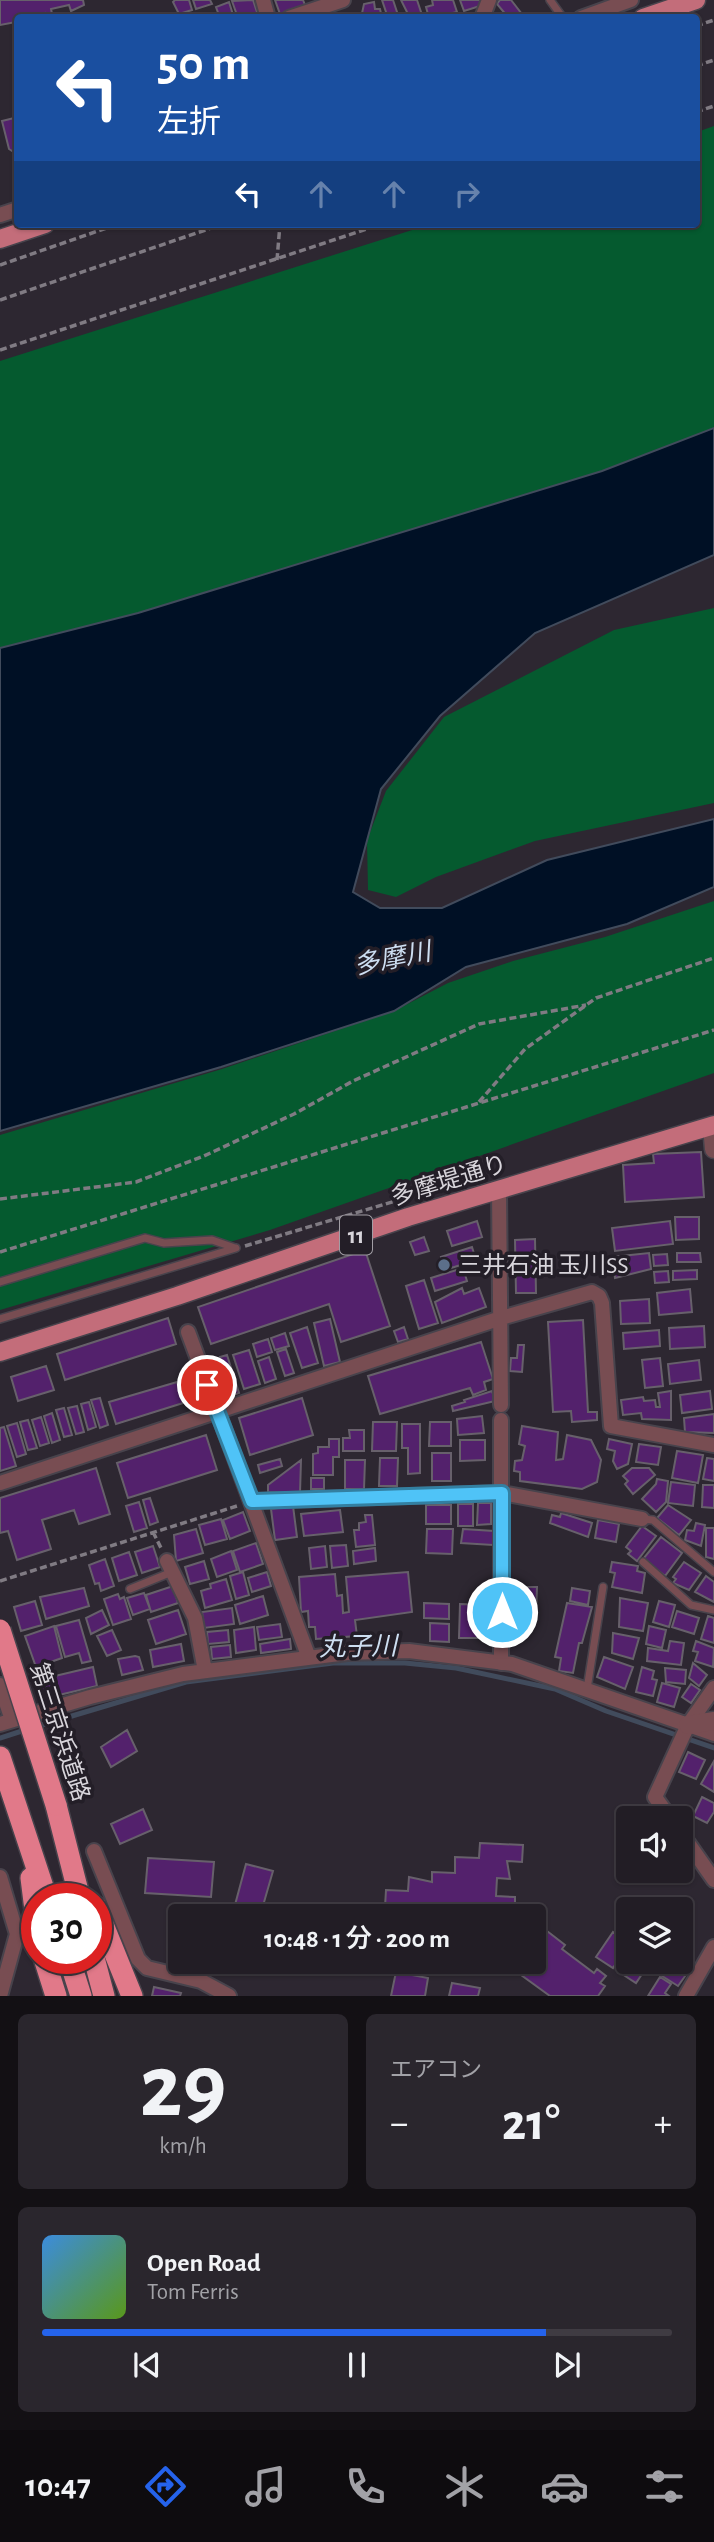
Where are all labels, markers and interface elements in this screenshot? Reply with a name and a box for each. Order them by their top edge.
text: 50 m [157,40,251,89]
icon: left [42,42,133,133]
text: 左折 [157,106,221,138]
icon: left [229,175,267,213]
icon: ahead [302,175,340,213]
icon: ahead [375,175,413,213]
icon: right [448,175,486,213]
water label: 多摩川 [351,937,436,979]
street label: 多摩堤通り [388,1150,510,1210]
road number: 11 [340,1216,372,1254]
place label: 三井石油 玉川SS [458,1252,629,1278]
marker: 三井石油 玉川SS [436,1257,452,1273]
pin [177,1355,237,1415]
icon: arrive [188,1366,226,1404]
position arrow [465,1575,539,1649]
water label: 丸子川 [319,1632,400,1661]
street label: 第三京浜道路 [25,1660,95,1804]
map controls [616,1806,693,1974]
button: sound [616,1806,693,1883]
speed limit sign: 30 [21,1883,112,1974]
button: layers [616,1897,693,1974]
text: 10:48 · 1 分 · 200 m [264,1926,450,1952]
text: 29 [140,2042,226,2133]
text: エアコン [390,2059,482,2082]
text: 21° [502,2097,560,2149]
text: − [390,2105,408,2143]
text: + [654,2105,672,2143]
text: km/h [159,2135,207,2158]
text: Open Road [147,2250,261,2276]
text: Tom Ferris [147,2281,239,2304]
icon: previous [128,2346,166,2384]
icon: pause [338,2346,376,2384]
icon: next [548,2346,586,2384]
icon: directions [141,2462,190,2511]
icon: music [241,2462,290,2511]
icon: phone [341,2462,390,2511]
icon: climate [440,2462,489,2511]
icon: car [540,2462,589,2511]
icon: filters [640,2462,689,2511]
text: 10:47 [25,2470,91,2502]

